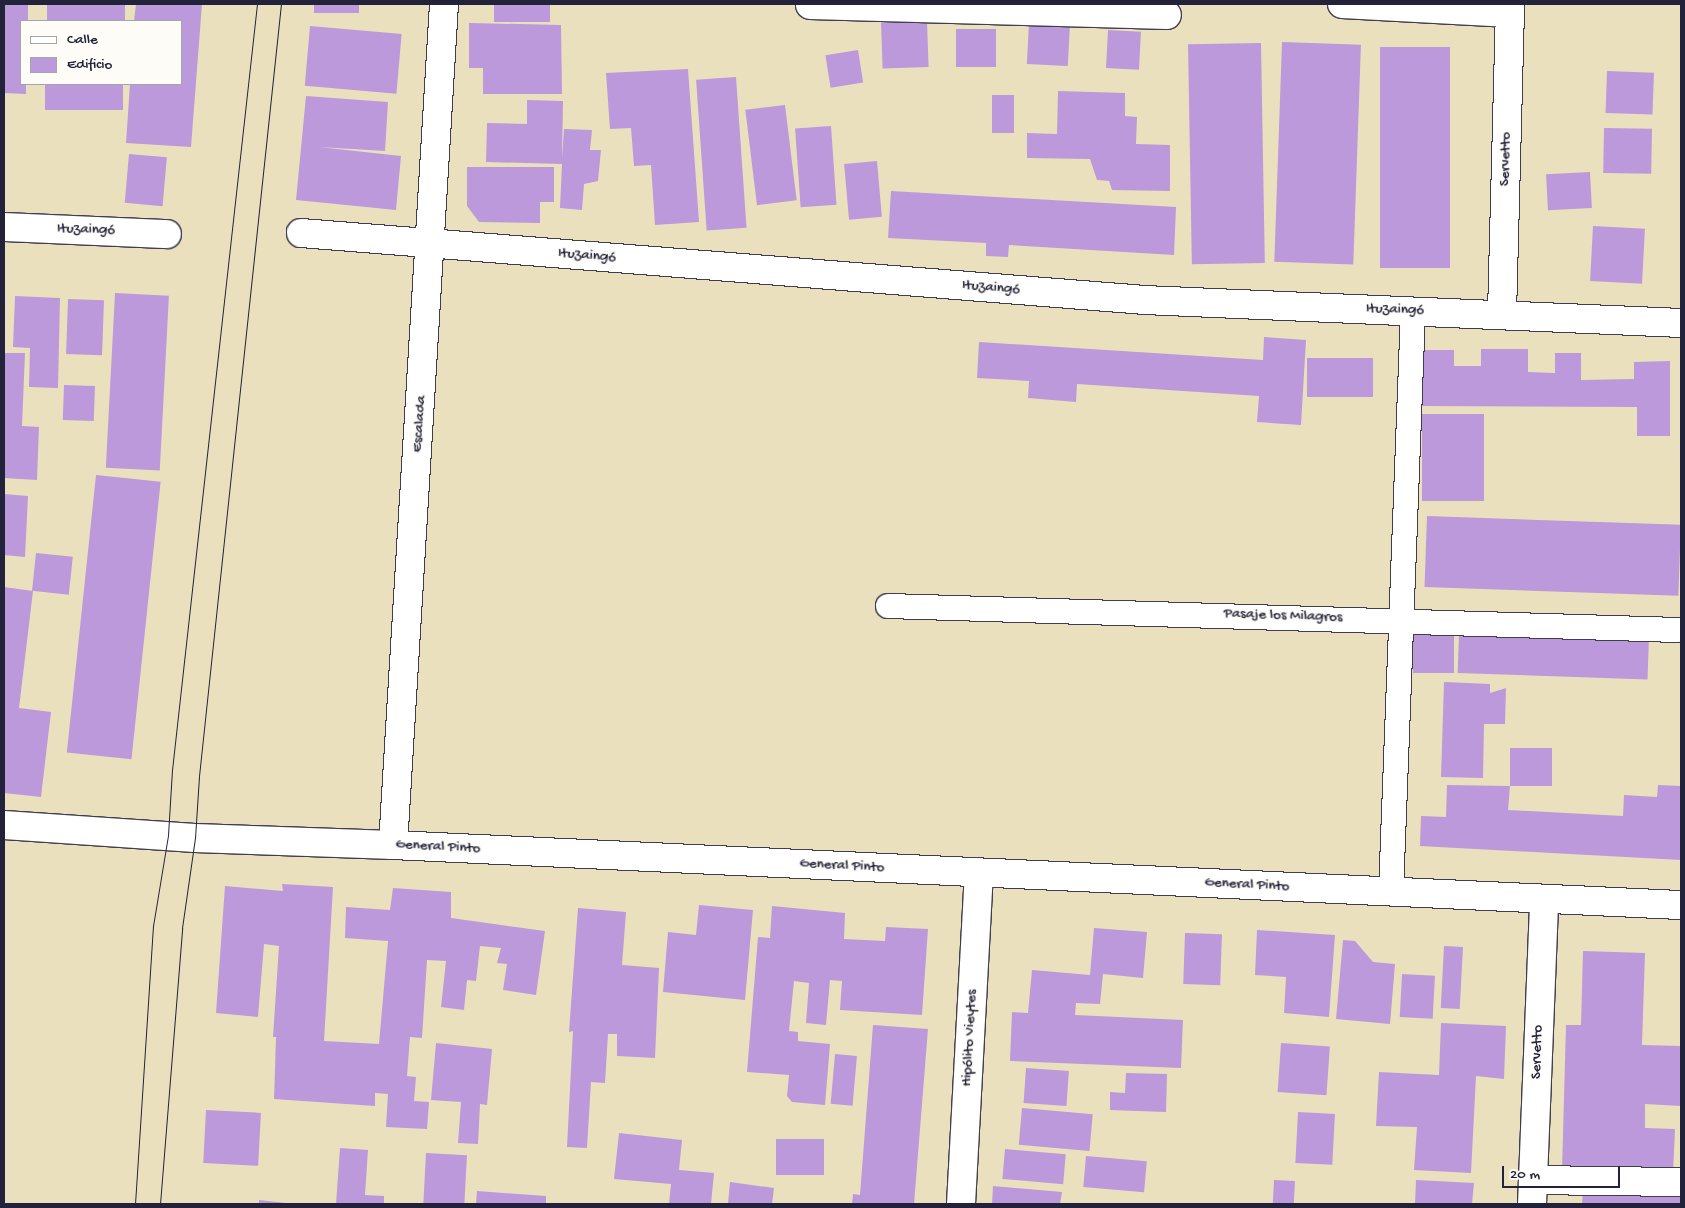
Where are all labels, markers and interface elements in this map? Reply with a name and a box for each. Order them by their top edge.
legend [20,20,182,85]
text: Calle [67,31,98,49]
text: Edificio [67,56,112,74]
street label: Servetto [1497,132,1515,186]
street label: Ituzaingó [57,220,115,240]
street label: Ituzaingó [557,244,617,268]
street label: Ituzaingó [961,276,1021,300]
street label: Ituzaingó [1366,300,1424,320]
street label: Escalada [409,395,431,453]
street label: Pasaje los Milagros [1223,605,1343,627]
street label: General Pinto [395,836,481,858]
street label: General Pinto [799,855,885,877]
street label: General Pinto [1204,874,1290,896]
street label: Hipólito Vieytes [958,989,982,1087]
street label: Servetto [1528,1025,1548,1079]
scale bar [1505,1156,1622,1188]
text: 20 m [1510,1166,1540,1184]

